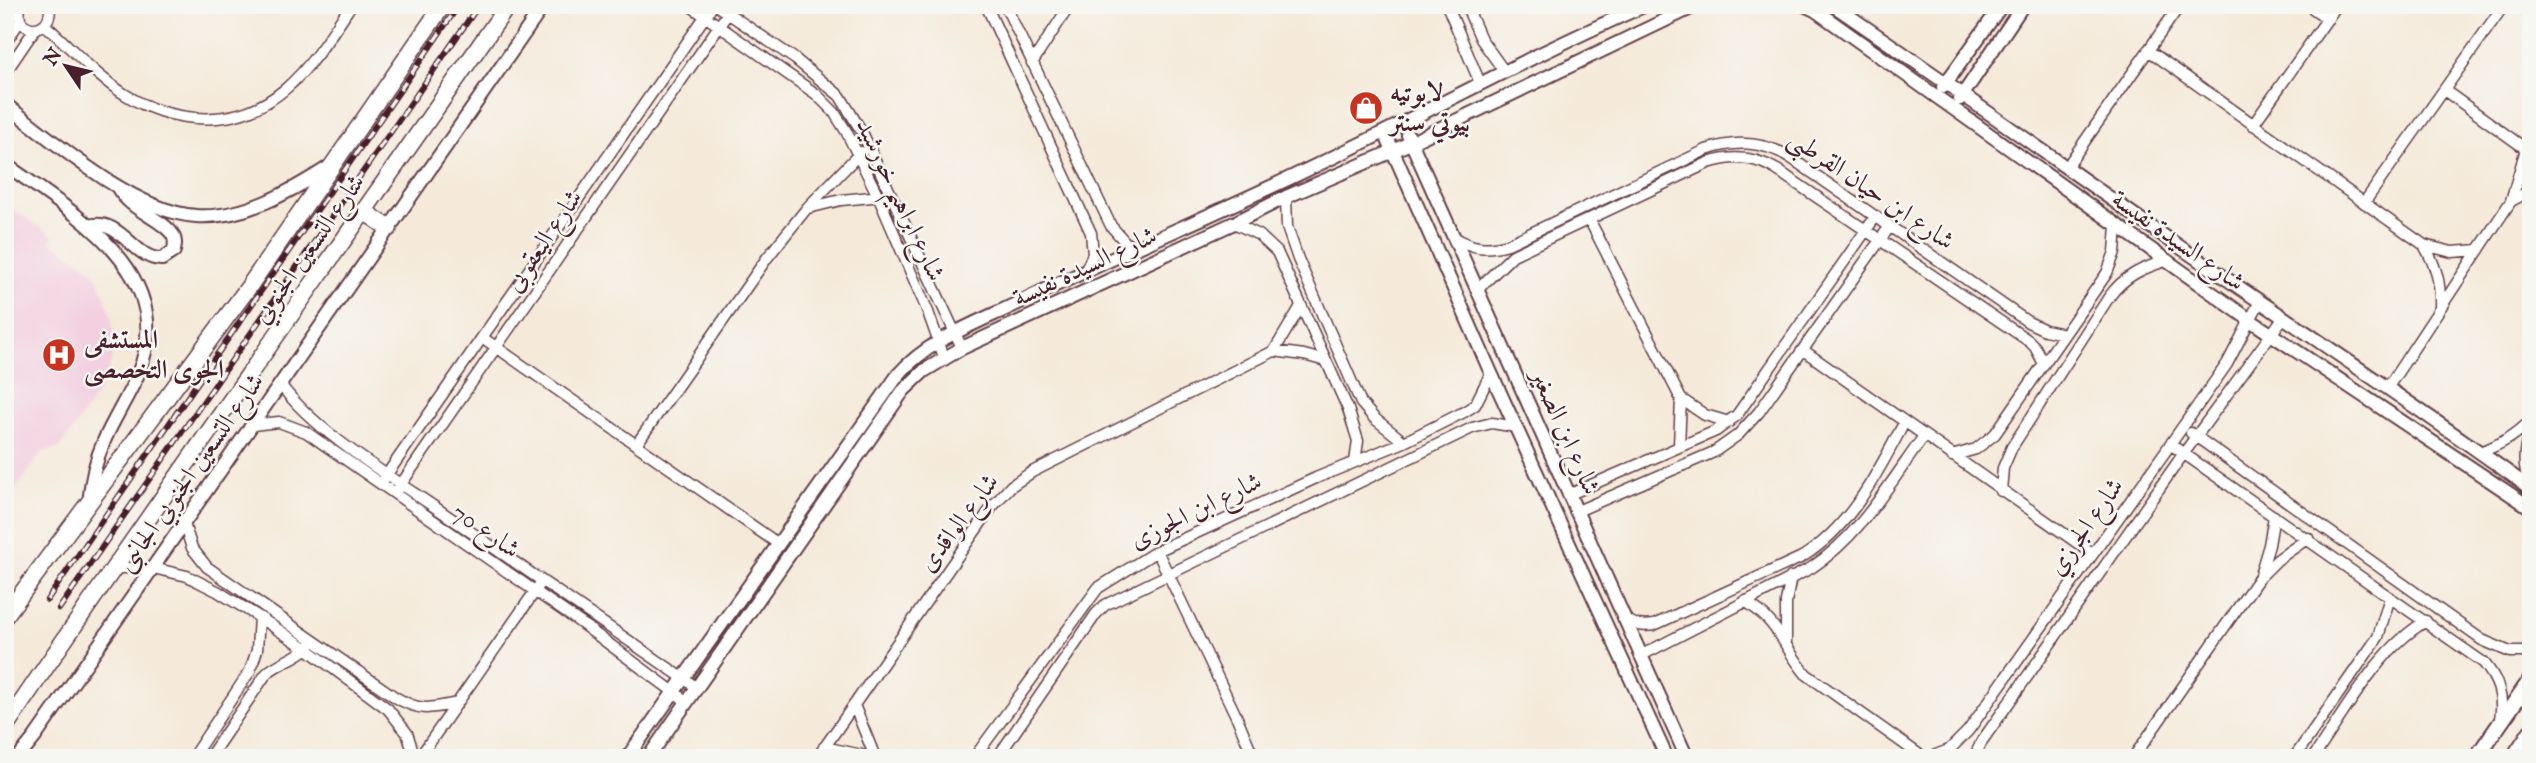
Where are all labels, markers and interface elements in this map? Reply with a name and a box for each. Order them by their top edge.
north arrow [32,32,102,102]
text: N [39,43,69,72]
place label: لابوتيه بيوتي سنتر [1387,77,1470,144]
shop icon: لابوتيه بيوتي سنتر [1347,89,1385,127]
street label: شارع ابراهيم خورشيد [841,113,952,290]
street label: شارع ابن حيان القرطبى [1779,122,1961,261]
street label: شارع التسعين الجنوبي [245,168,376,333]
street label: شارع اليعقوبى [498,183,594,301]
street label: شارع السيدة نفيسة [2103,183,2251,302]
street label: شارع السيدة نفيسة [1008,219,1164,318]
place label: المستشفى الجوى التخصصى [83,324,224,387]
hospital icon: المستشفى الجوى التخصصى [40,336,78,374]
street label: شارع ابن الصغير [1518,361,1607,502]
street label: شارع التسعين الجنوبي الجانبى [110,367,275,581]
street label: شارع ابن الجوزى [1125,465,1269,561]
street label: شارع الواقدى [911,467,1010,581]
street label: شارع الجرزي [2040,472,2135,585]
street label: شارع 70 [443,496,526,570]

